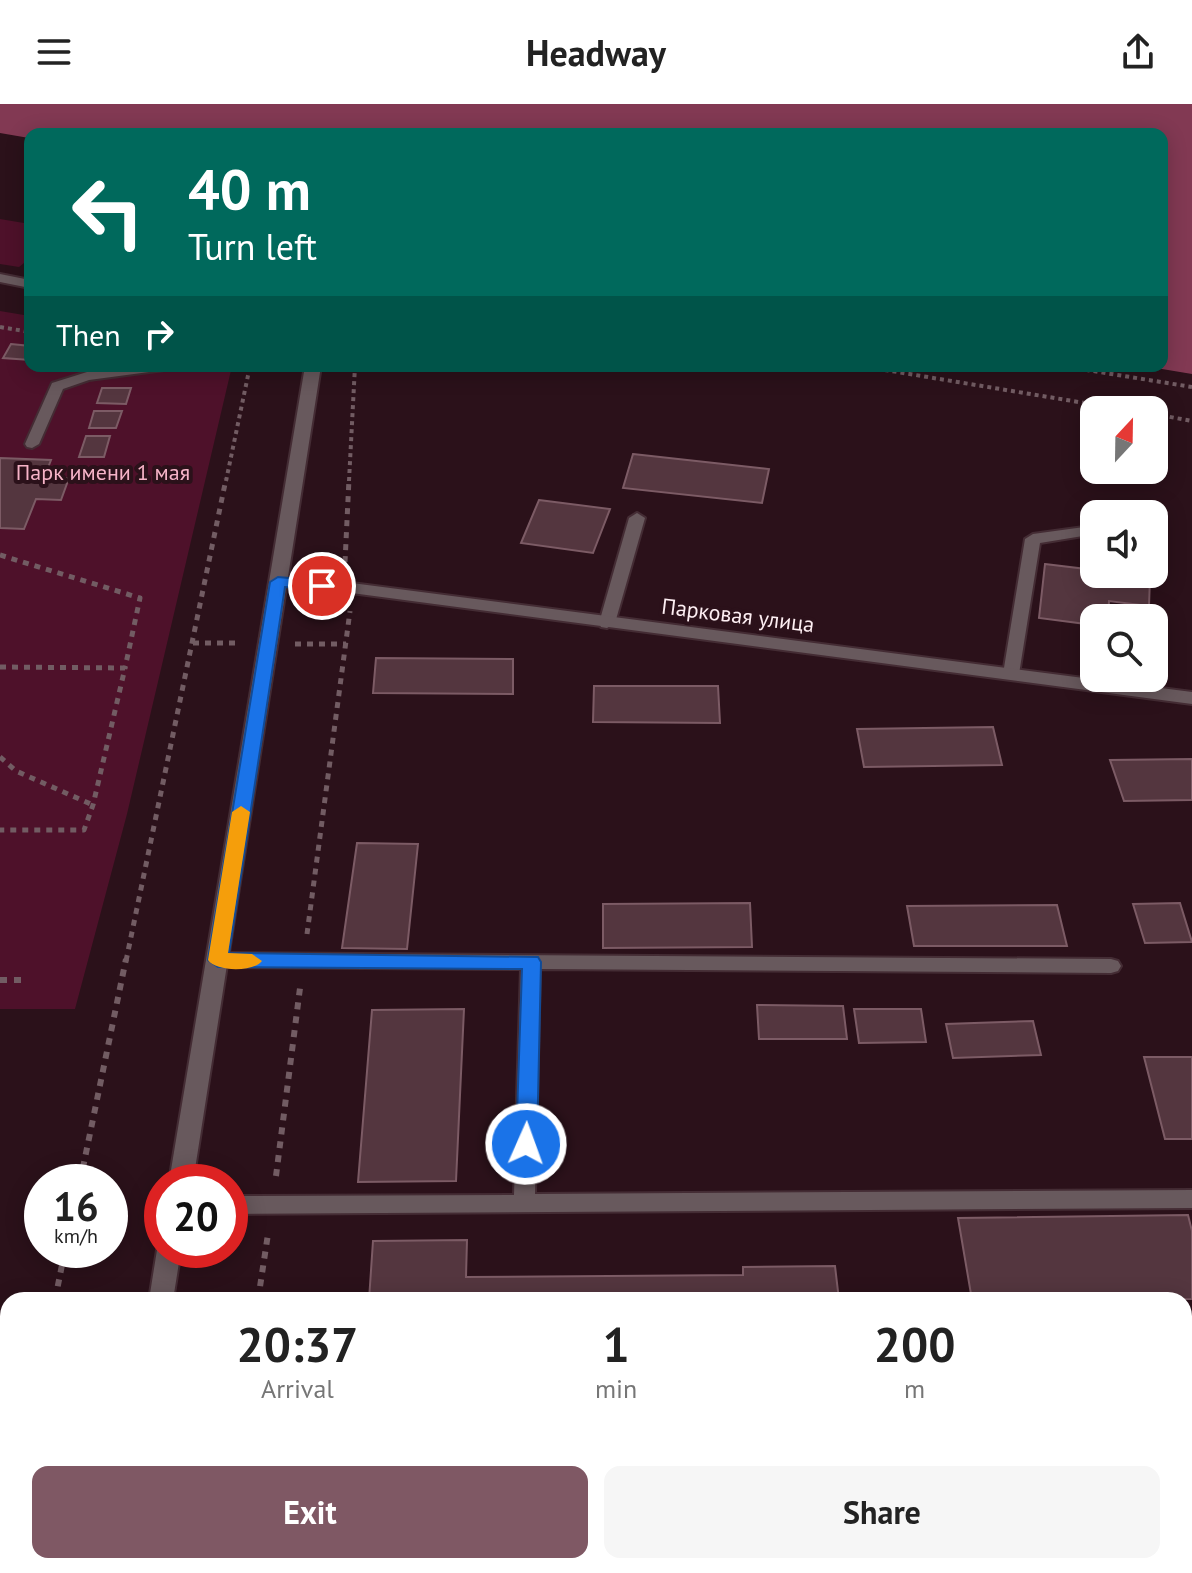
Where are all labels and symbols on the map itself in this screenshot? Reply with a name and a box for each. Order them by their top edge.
north arrow [1080,396,1168,484]
park label: Парк имени 1 мая [16,458,190,486]
pin [288,552,356,620]
street label: Парковая улица [660,592,816,638]
position arrow [484,1102,568,1186]
speed limit sign: 20 [144,1164,248,1268]

